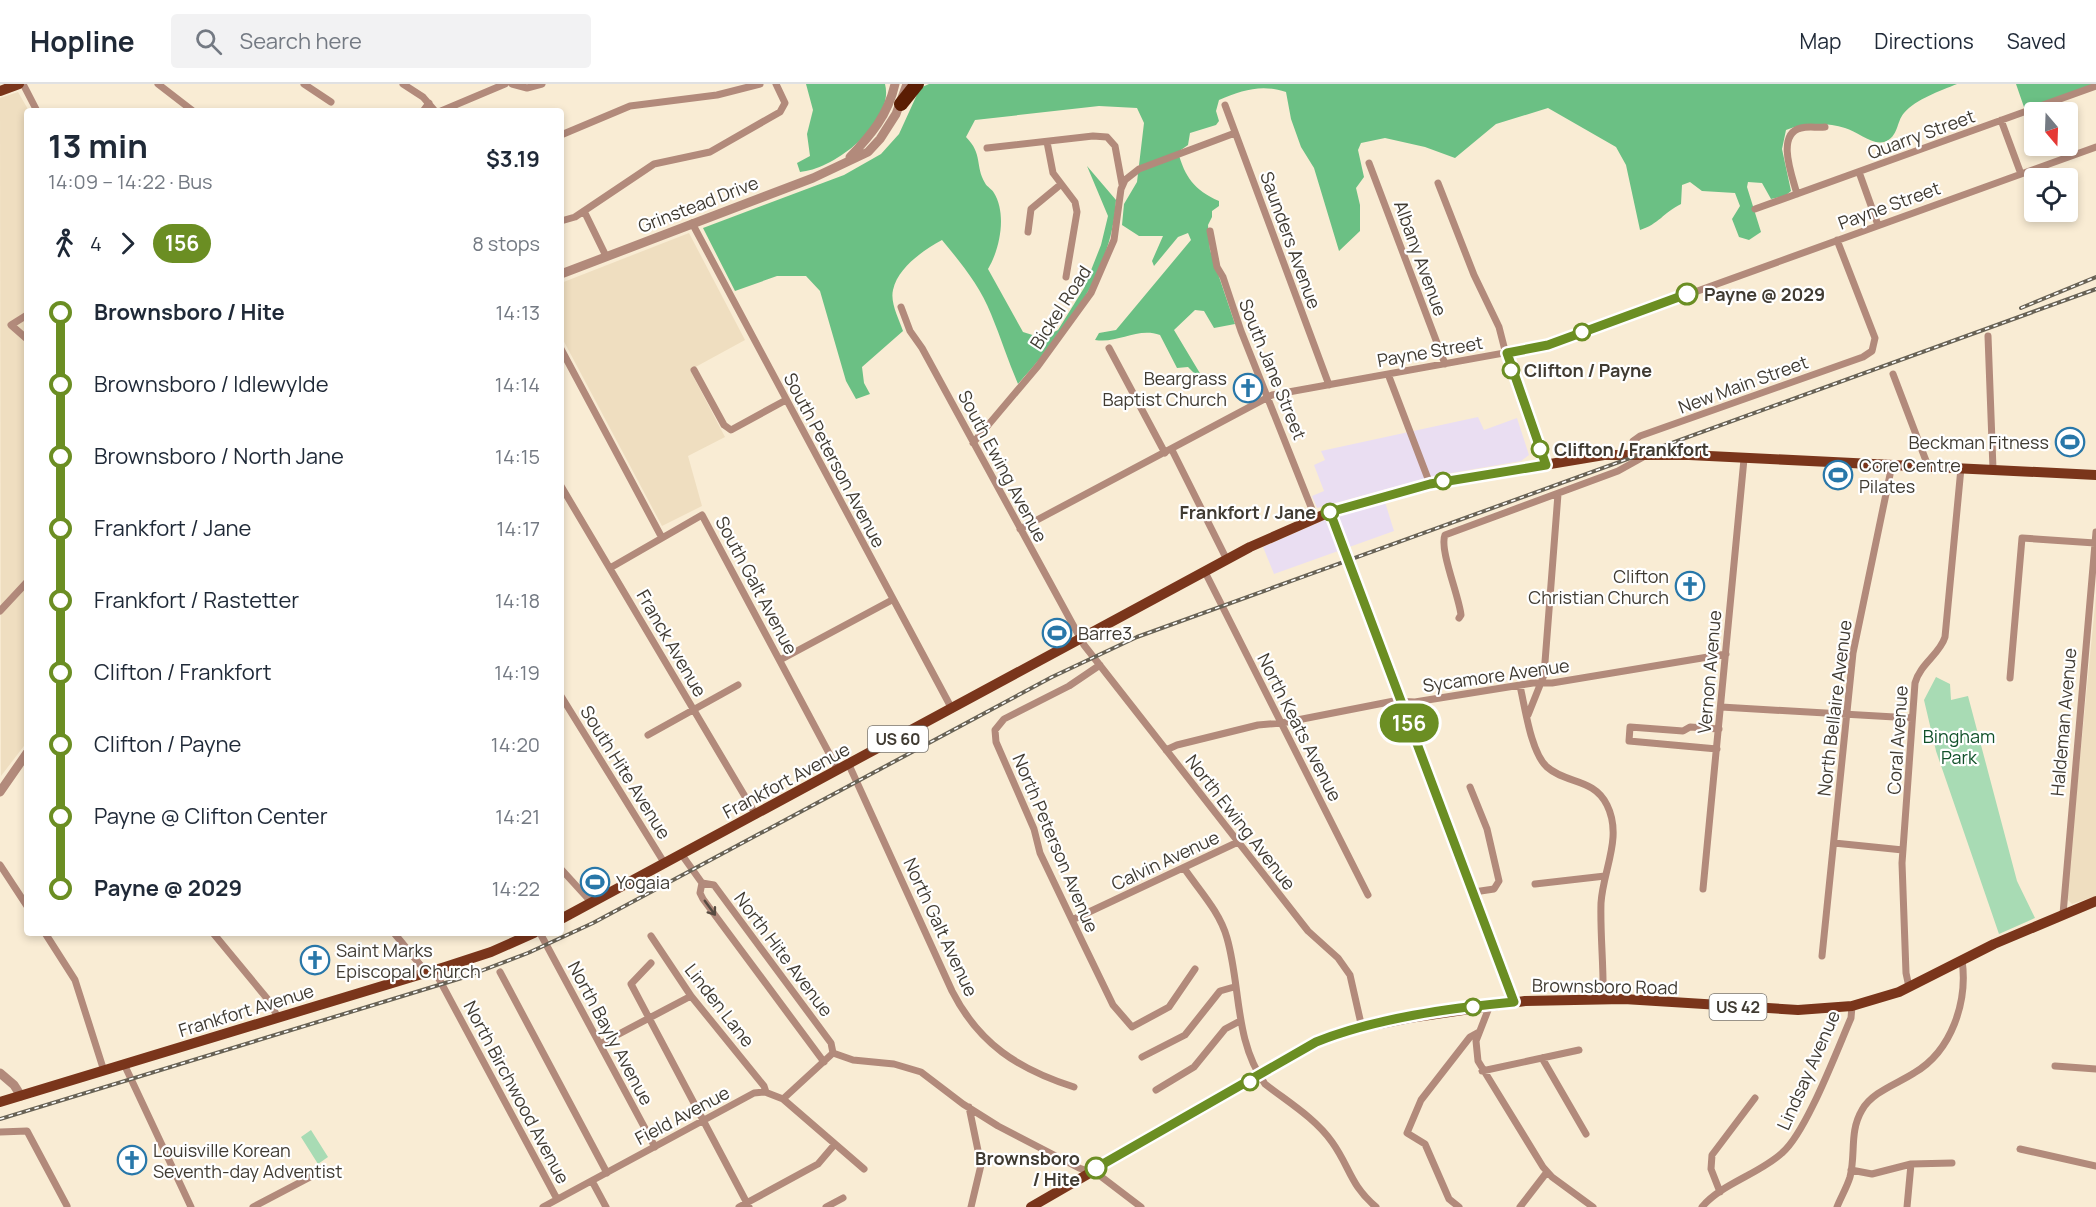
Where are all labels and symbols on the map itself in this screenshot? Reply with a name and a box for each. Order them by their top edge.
north arrow [2024,102,2078,156]
street label: Quarry Street [1864,103,1978,165]
street label: Saunders Avenue [1255,168,1327,312]
street label: Grinstead Drive [634,170,762,238]
street label: Payne Street [1835,175,1943,235]
street label: Albany Avenue [1389,197,1453,319]
street label: Bickel Road [1024,261,1096,353]
place label: Payne @ 2029 [1704,282,1825,306]
marker: Payne @ 2029 [1676,283,1698,305]
street label: South Jane Street [1234,295,1312,443]
unlabelled marker [1573,323,1591,341]
street label: Payne Street [1375,330,1485,372]
street label: New Main Street [1675,349,1811,419]
place label: Clifton / Payne [1524,358,1652,382]
marker: Clifton / Payne [1502,361,1520,379]
place label: Beargrass Baptist Church [1102,366,1227,411]
street label: South Peterson Avenue [779,368,891,552]
church icon: Beargrass Baptist Church [1232,372,1264,404]
street label: South Ewing Avenue [953,386,1053,546]
sports icon: Beckman Fitness [2054,426,2086,458]
place label: Beckman Fitness [1908,430,2049,454]
place label: Clifton / Frankfort [1554,437,1709,461]
marker: Clifton / Frankfort [1531,440,1549,458]
place label: Core Centre Pilates [1859,453,1961,498]
sports icon: Core Centre Pilates [1822,459,1854,491]
unlabelled marker [1434,472,1452,490]
place label: Frankfort / Jane [1179,500,1316,524]
marker: Frankfort / Jane [1321,503,1339,521]
street label: South Galt Avenue [710,512,804,658]
place label: Clifton Christian Church [1528,564,1669,609]
church icon: Clifton Christian Church [1674,570,1706,602]
street label: Franck Avenue [632,585,712,701]
street label: Vernon Avenue [1692,609,1726,735]
sports icon: Barre3 [1041,617,1073,649]
street label: North Bellaire Avenue [1811,619,1857,797]
place label: Barre3 [1078,621,1132,645]
street label: Haldeman Avenue [2045,647,2081,797]
street label: North Keats Avenue [1252,649,1348,805]
street label: Sycamore Avenue [1421,653,1571,697]
street label: Coral Avenue [1881,685,1913,795]
street label: South Hite Avenue [575,701,677,843]
line badge: 156 [1374,704,1444,742]
park label: Bingham Park [1923,724,1995,769]
road number: US 60 [868,726,928,752]
street label: Frankfort Avenue [718,736,854,824]
street label: North Ewing Avenue [1181,749,1301,895]
street label: North Peterson Avenue [1007,750,1105,936]
street label: Calvin Avenue [1107,825,1223,895]
street label: North Galt Avenue [898,854,984,1000]
sports icon: Yogaia [579,866,611,898]
place label: Yogaia [616,870,670,894]
street label: North Hite Avenue [729,887,839,1021]
one-way arrow [703,899,716,915]
place label: Saint Marks Episcopal Church [336,938,481,983]
church icon: Saint Marks Episcopal Church [299,944,331,976]
street label: North Bayly Avenue [563,957,659,1109]
street label: Linden Lane [680,958,760,1052]
street label: Brownsboro Road [1532,973,1678,999]
street label: Frankfort Avenue [175,978,317,1042]
road number: US 42 [1710,994,1766,1020]
street label: North Birchwood Avenue [459,996,575,1188]
unlabelled marker [1464,998,1482,1016]
street label: Lindsay Avenue [1771,1007,1845,1133]
unlabelled marker [1241,1073,1259,1091]
street label: Field Avenue [631,1080,733,1150]
place label: Louisville Korean Seventh-day Adventist [153,1138,343,1183]
church icon: Louisville Korean Seventh-day Adventist [116,1144,148,1176]
place label: Brownsboro / Hite [975,1146,1080,1191]
marker: Brownsboro / Hite [1085,1157,1107,1179]

